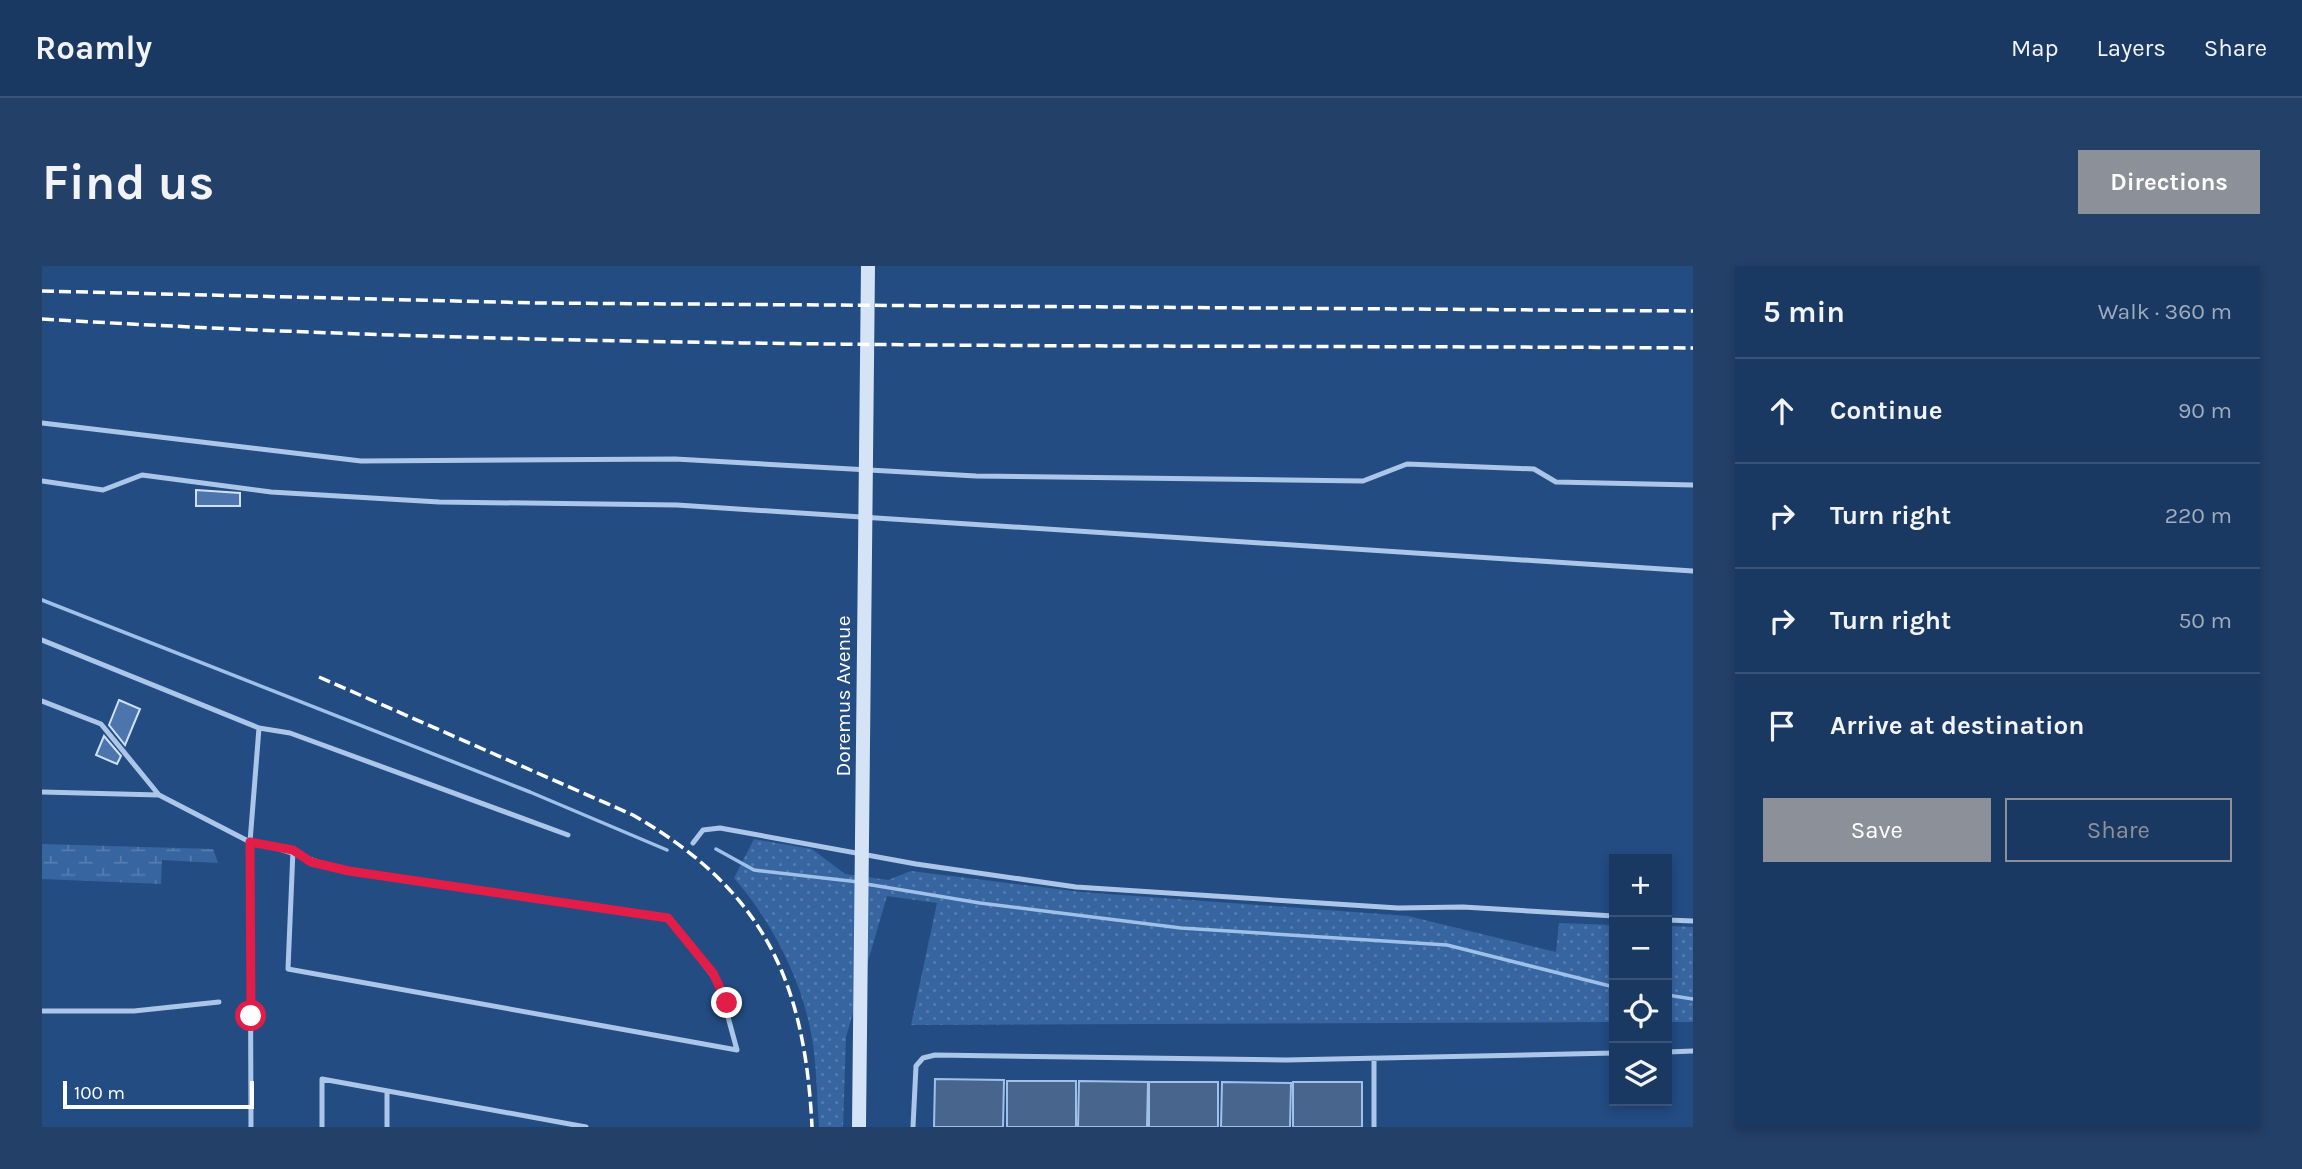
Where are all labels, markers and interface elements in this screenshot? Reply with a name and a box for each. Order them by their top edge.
text: Roamly [35,29,152,67]
text: Map [2011,34,2059,62]
text: Layers [2097,34,2166,62]
text: Share [2204,34,2267,62]
button: Directions [2078,150,2260,214]
text: Find us [42,154,214,211]
text: 5 min [1763,294,1845,330]
text: Walk · 360 m [2098,298,2232,325]
icon: ahead [1763,392,1801,430]
text: Continue [1830,395,1942,426]
text: 90 m [2178,397,2232,424]
icon: right [1763,497,1801,535]
text: Turn right [1830,500,1951,531]
text: 220 m [2165,502,2232,529]
icon: right [1763,602,1801,640]
text: Turn right [1830,605,1951,636]
text: 50 m [2178,607,2232,634]
street label: Doremus Avenue [831,615,855,777]
icon: arrive [1763,707,1801,745]
text: Arrive at destination [1830,710,2084,741]
button: Save [1763,798,1991,862]
button: Share [2005,798,2232,862]
map controls [1609,854,1672,1106]
button: + [1609,854,1672,917]
button: − [1609,917,1672,980]
button: locate [1609,980,1672,1043]
route end [711,987,742,1018]
route start [235,1000,266,1031]
button: layers [1609,1043,1672,1106]
scale bar [63,1078,254,1110]
text: 100 m [74,1082,125,1104]

